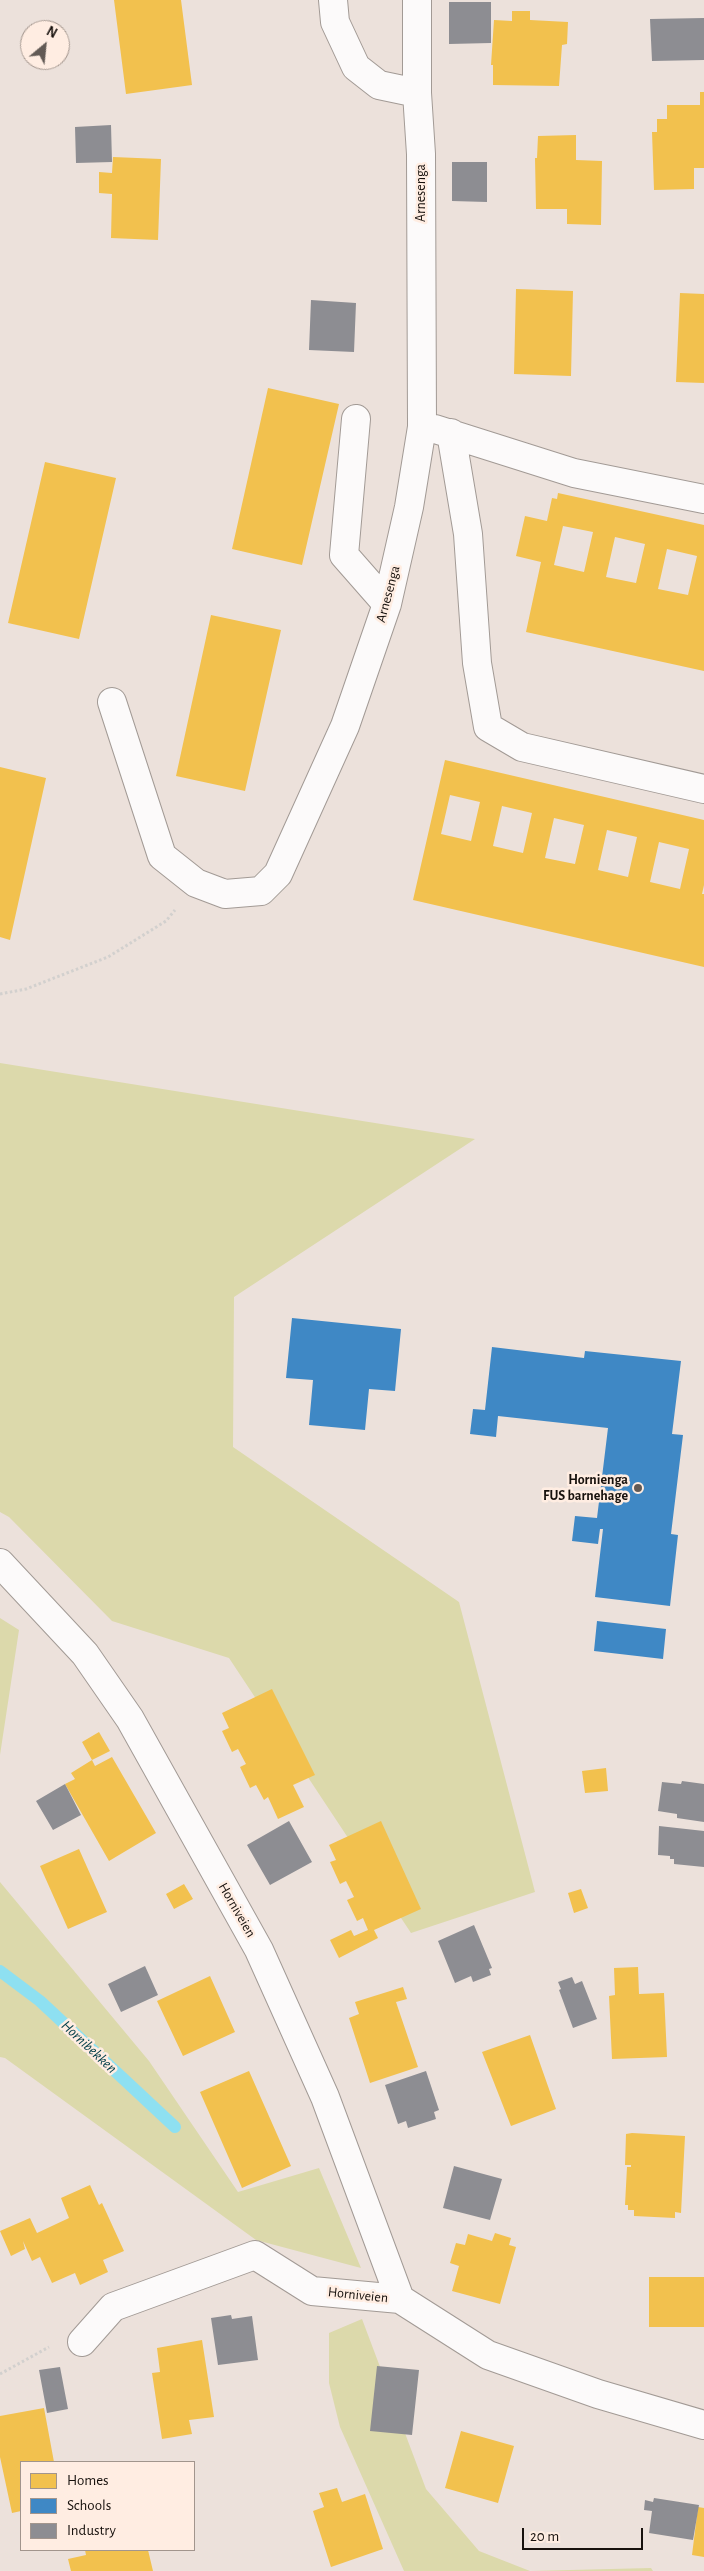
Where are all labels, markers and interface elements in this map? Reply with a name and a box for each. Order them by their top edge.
north arrow [20,20,70,70]
text: N [44,24,59,41]
street label: Arnesenga [413,164,429,222]
street label: Arnesenga [372,564,404,624]
place label: Hornienga FUS barnehage [543,1472,628,1504]
marker: Hornienga FUS barnehage [632,1482,644,1494]
street label: Horniveien [215,1880,259,1940]
water label: Hornibekken [57,2017,121,2077]
street label: Horniveien [327,2283,389,2307]
legend [20,2461,195,2551]
text: Homes [67,2473,109,2488]
text: Schools [67,2498,111,2513]
scale bar [524,2518,645,2550]
text: Industry [67,2523,116,2538]
text: 20 m [530,2529,559,2544]

